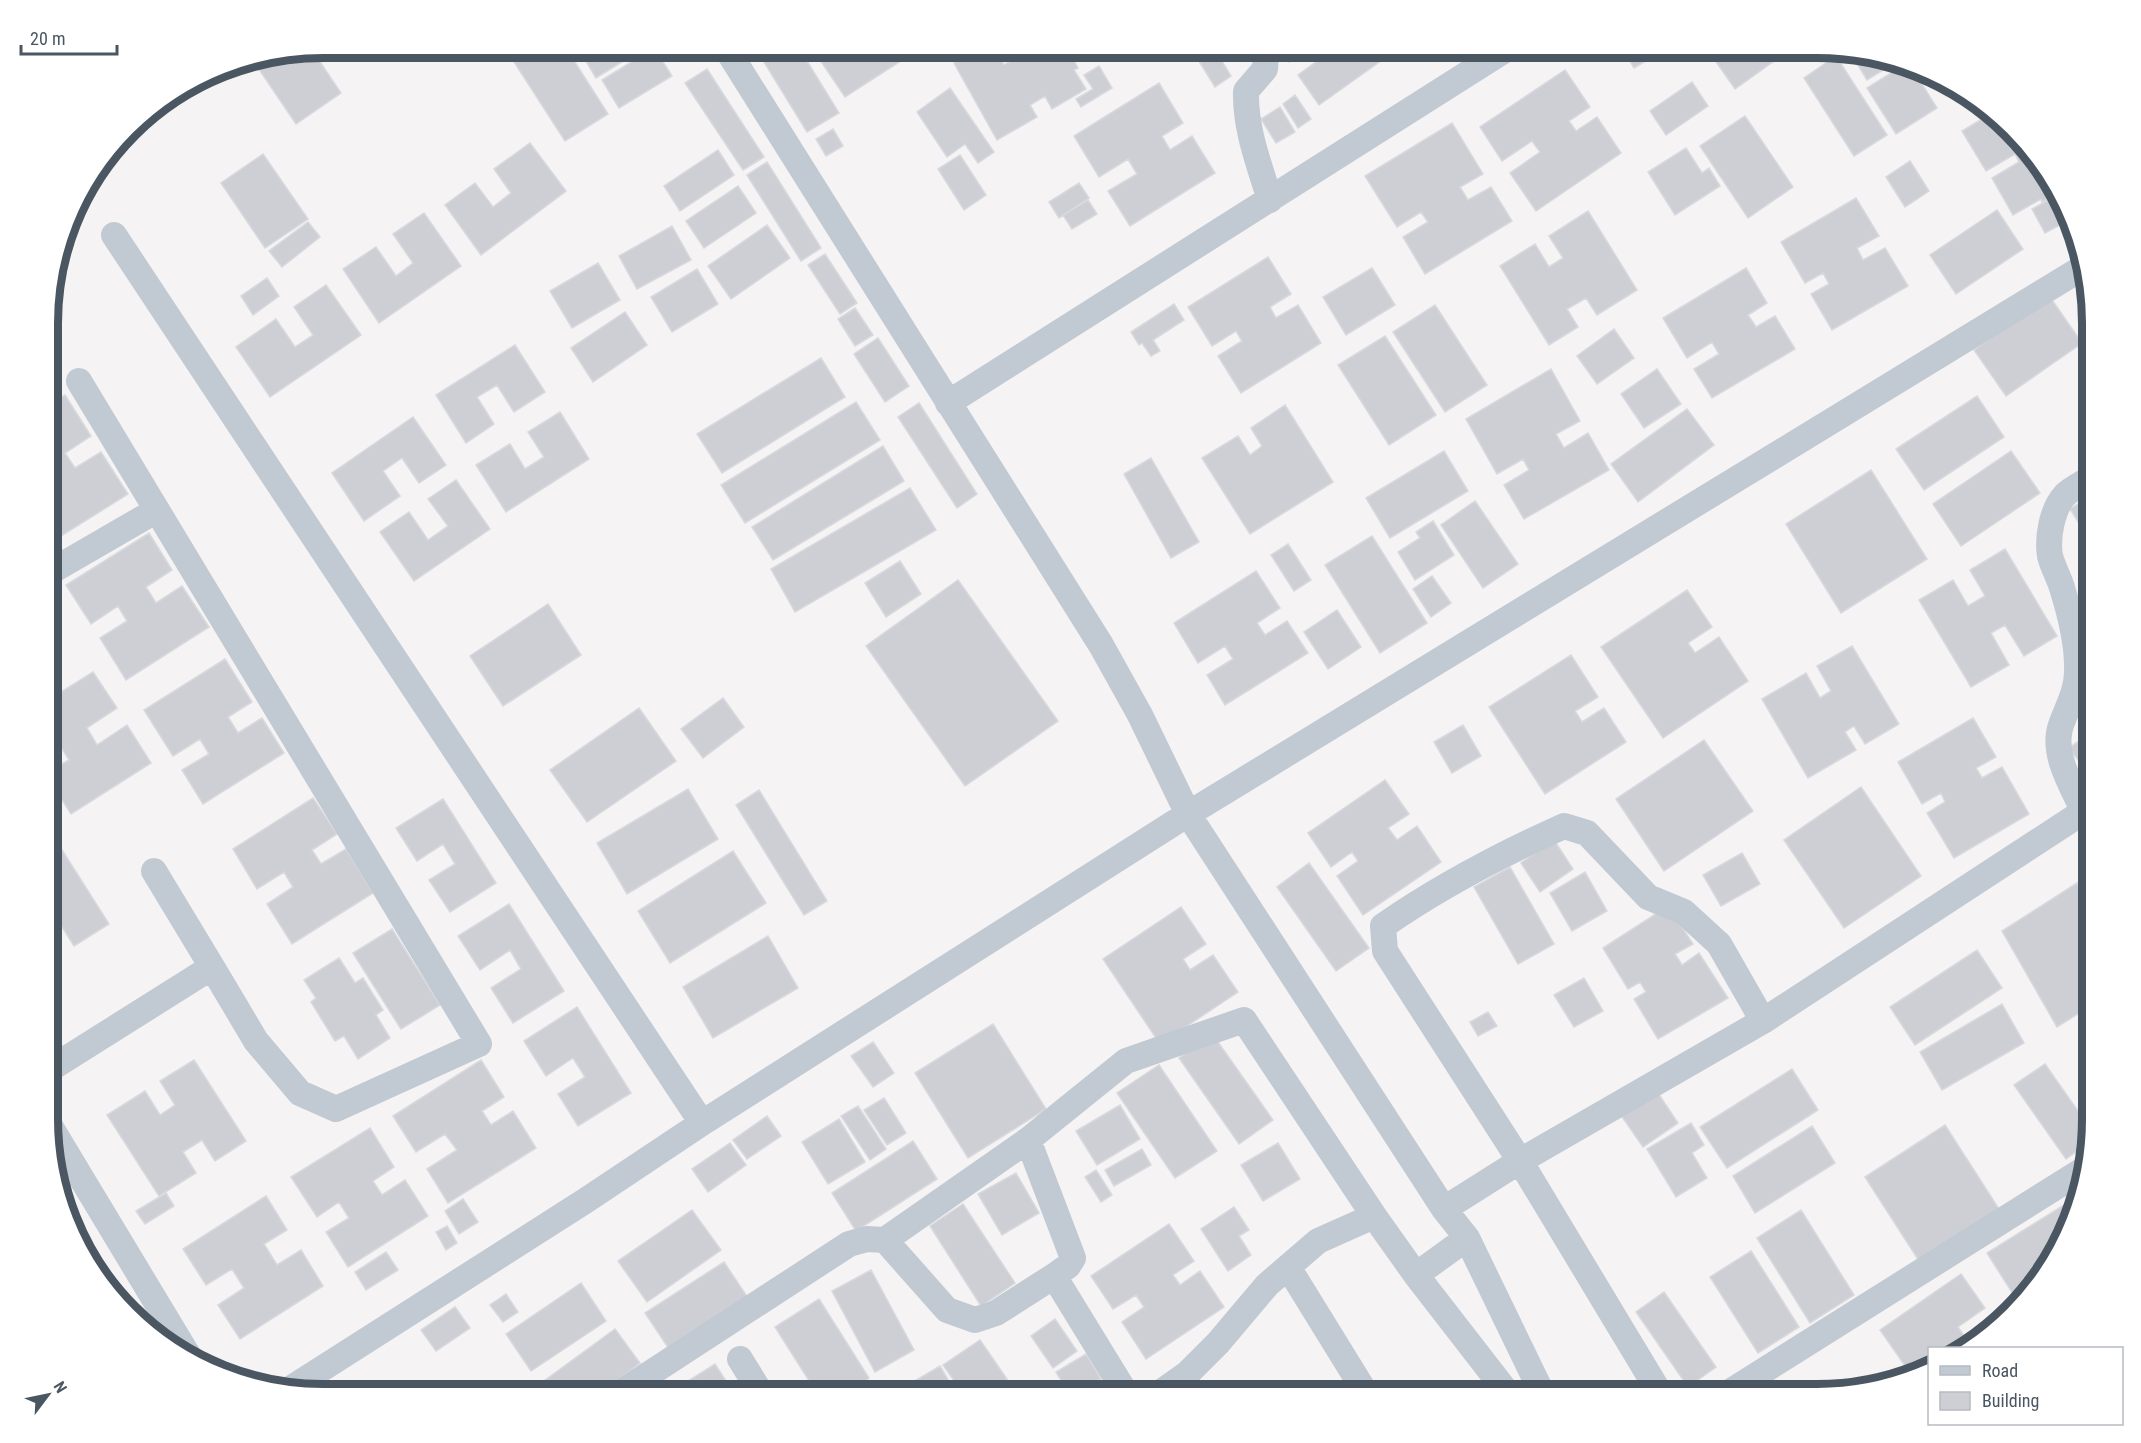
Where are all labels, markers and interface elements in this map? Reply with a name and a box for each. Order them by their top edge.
scale bar [21,18,117,56]
text: 20 m [30,28,65,49]
legend [1928,1347,2123,1425]
text: Road [1982,1360,2018,1381]
north arrow [18,1365,78,1425]
text: N [50,1378,71,1397]
text: Building [1982,1390,2039,1411]

